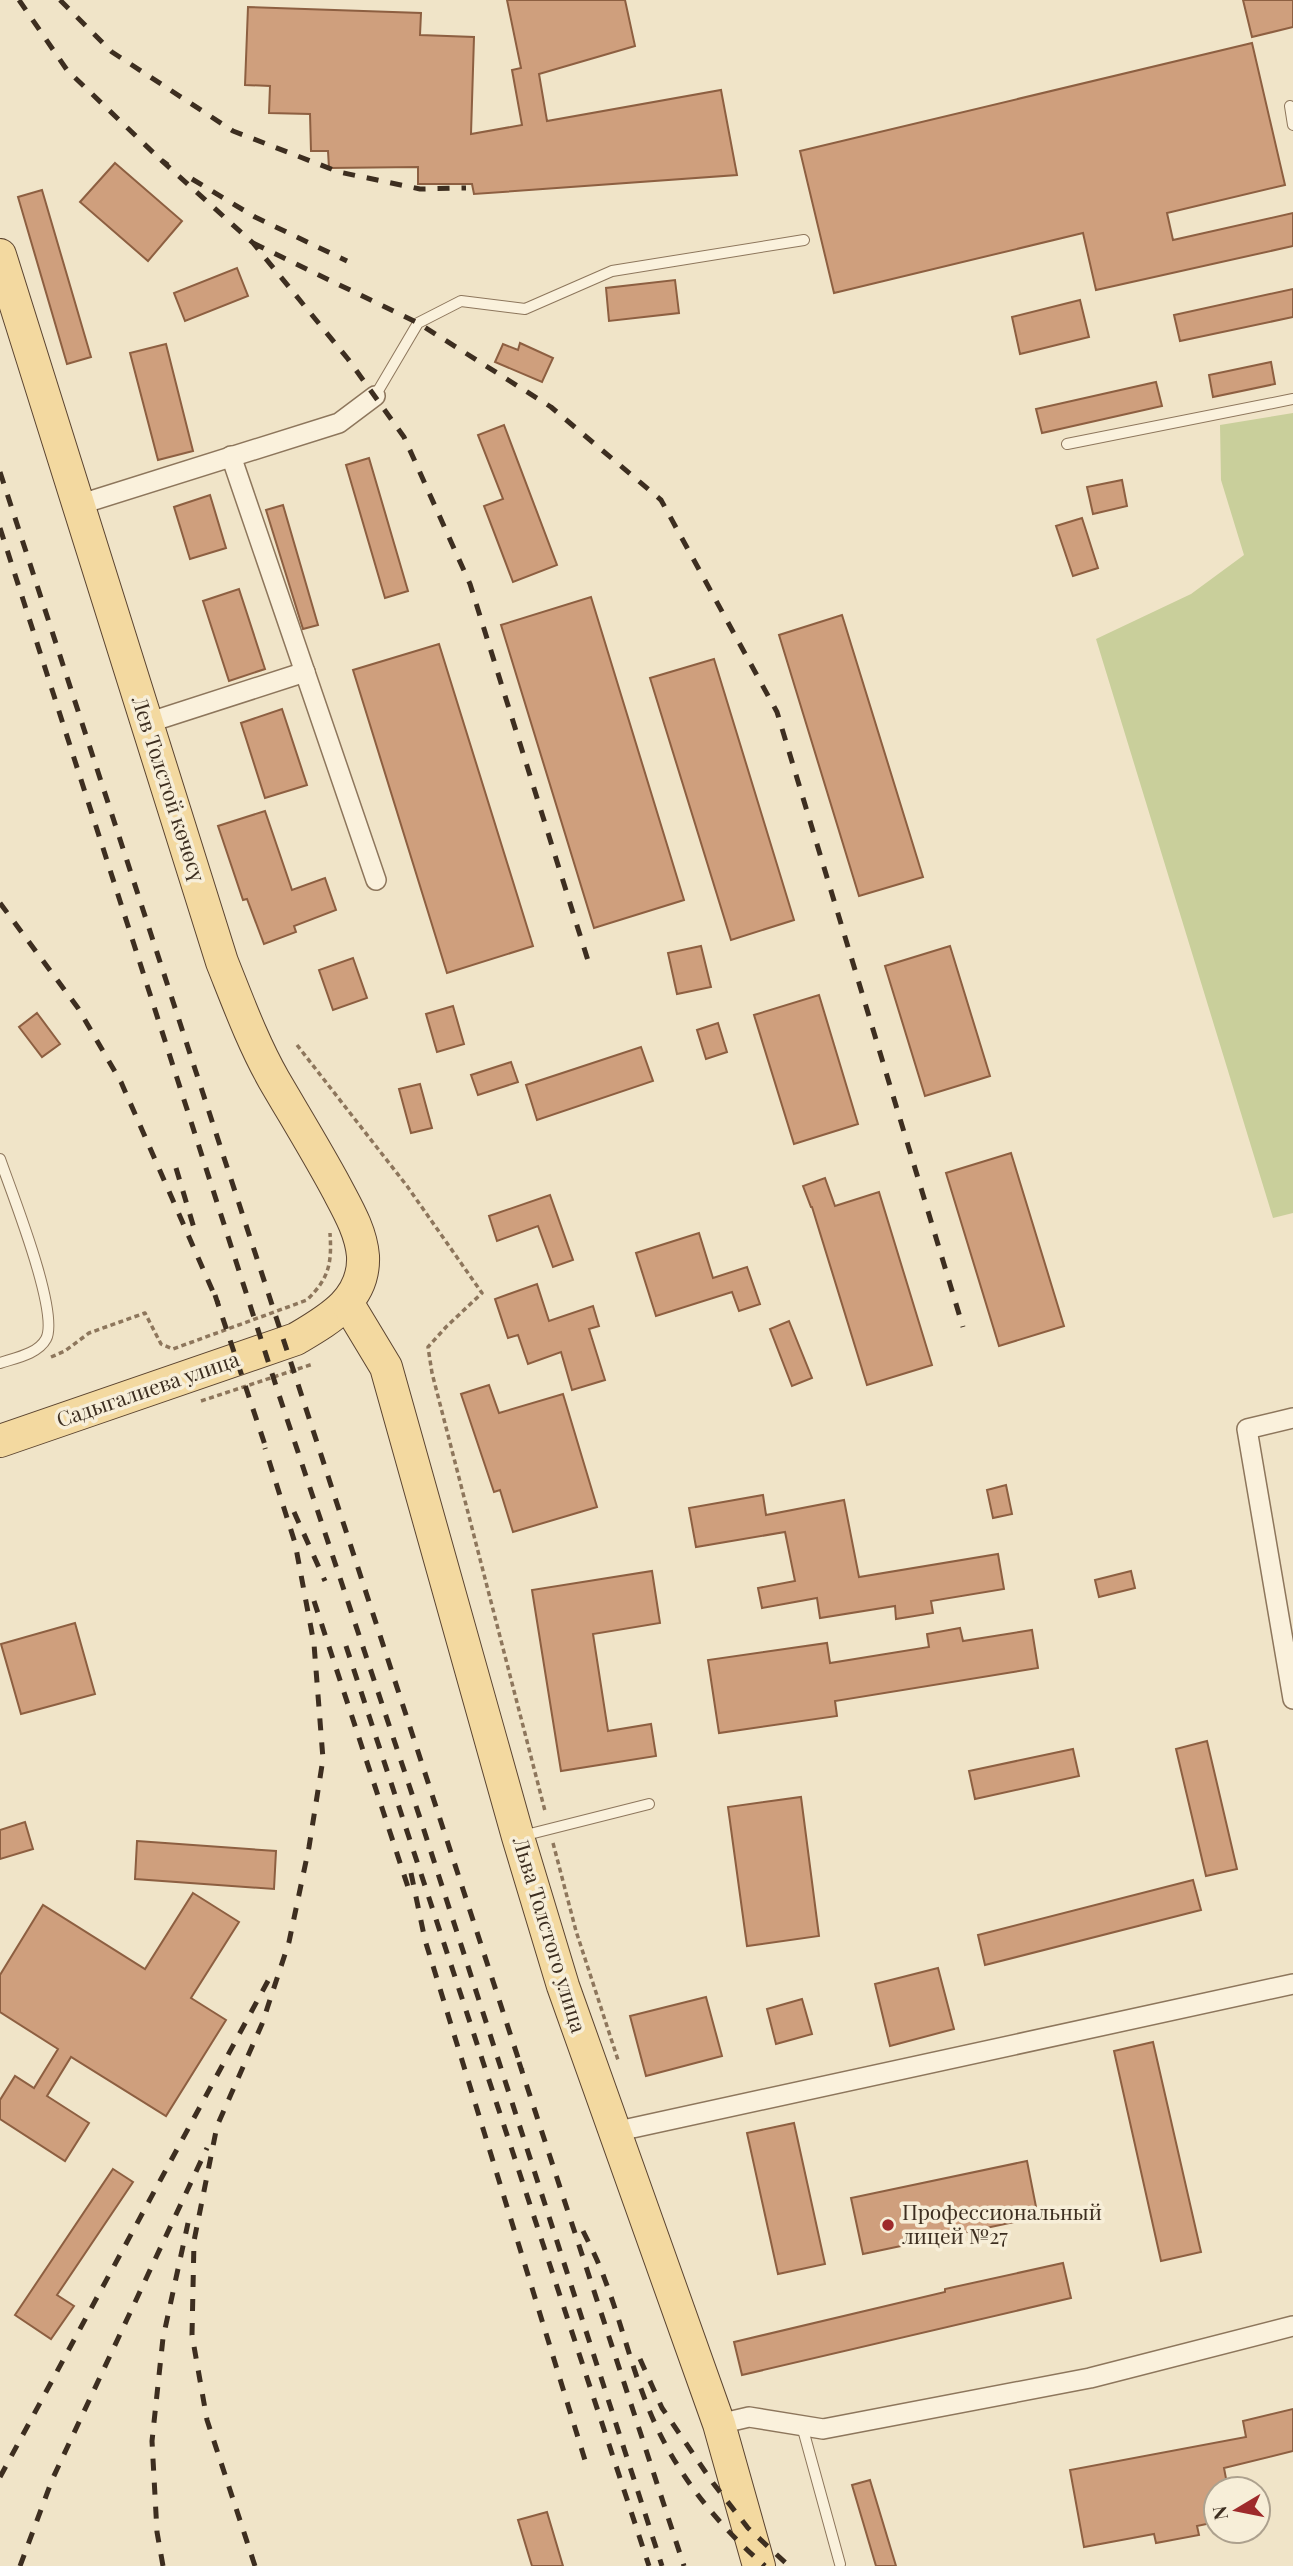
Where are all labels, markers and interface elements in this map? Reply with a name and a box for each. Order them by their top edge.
street label: Лев Толстой көчөсү [126,691,213,885]
street label: Садыгалиева улица [52,1344,243,1433]
street label: Льва Толстого улица [508,1832,594,2036]
place label: Профессиональный лицей №27 [902,2197,1102,2249]
marker: Профессиональный лицей №27 [880,2217,896,2233]
north arrow [1202,2475,1272,2545]
text: N [1205,2504,1233,2522]

